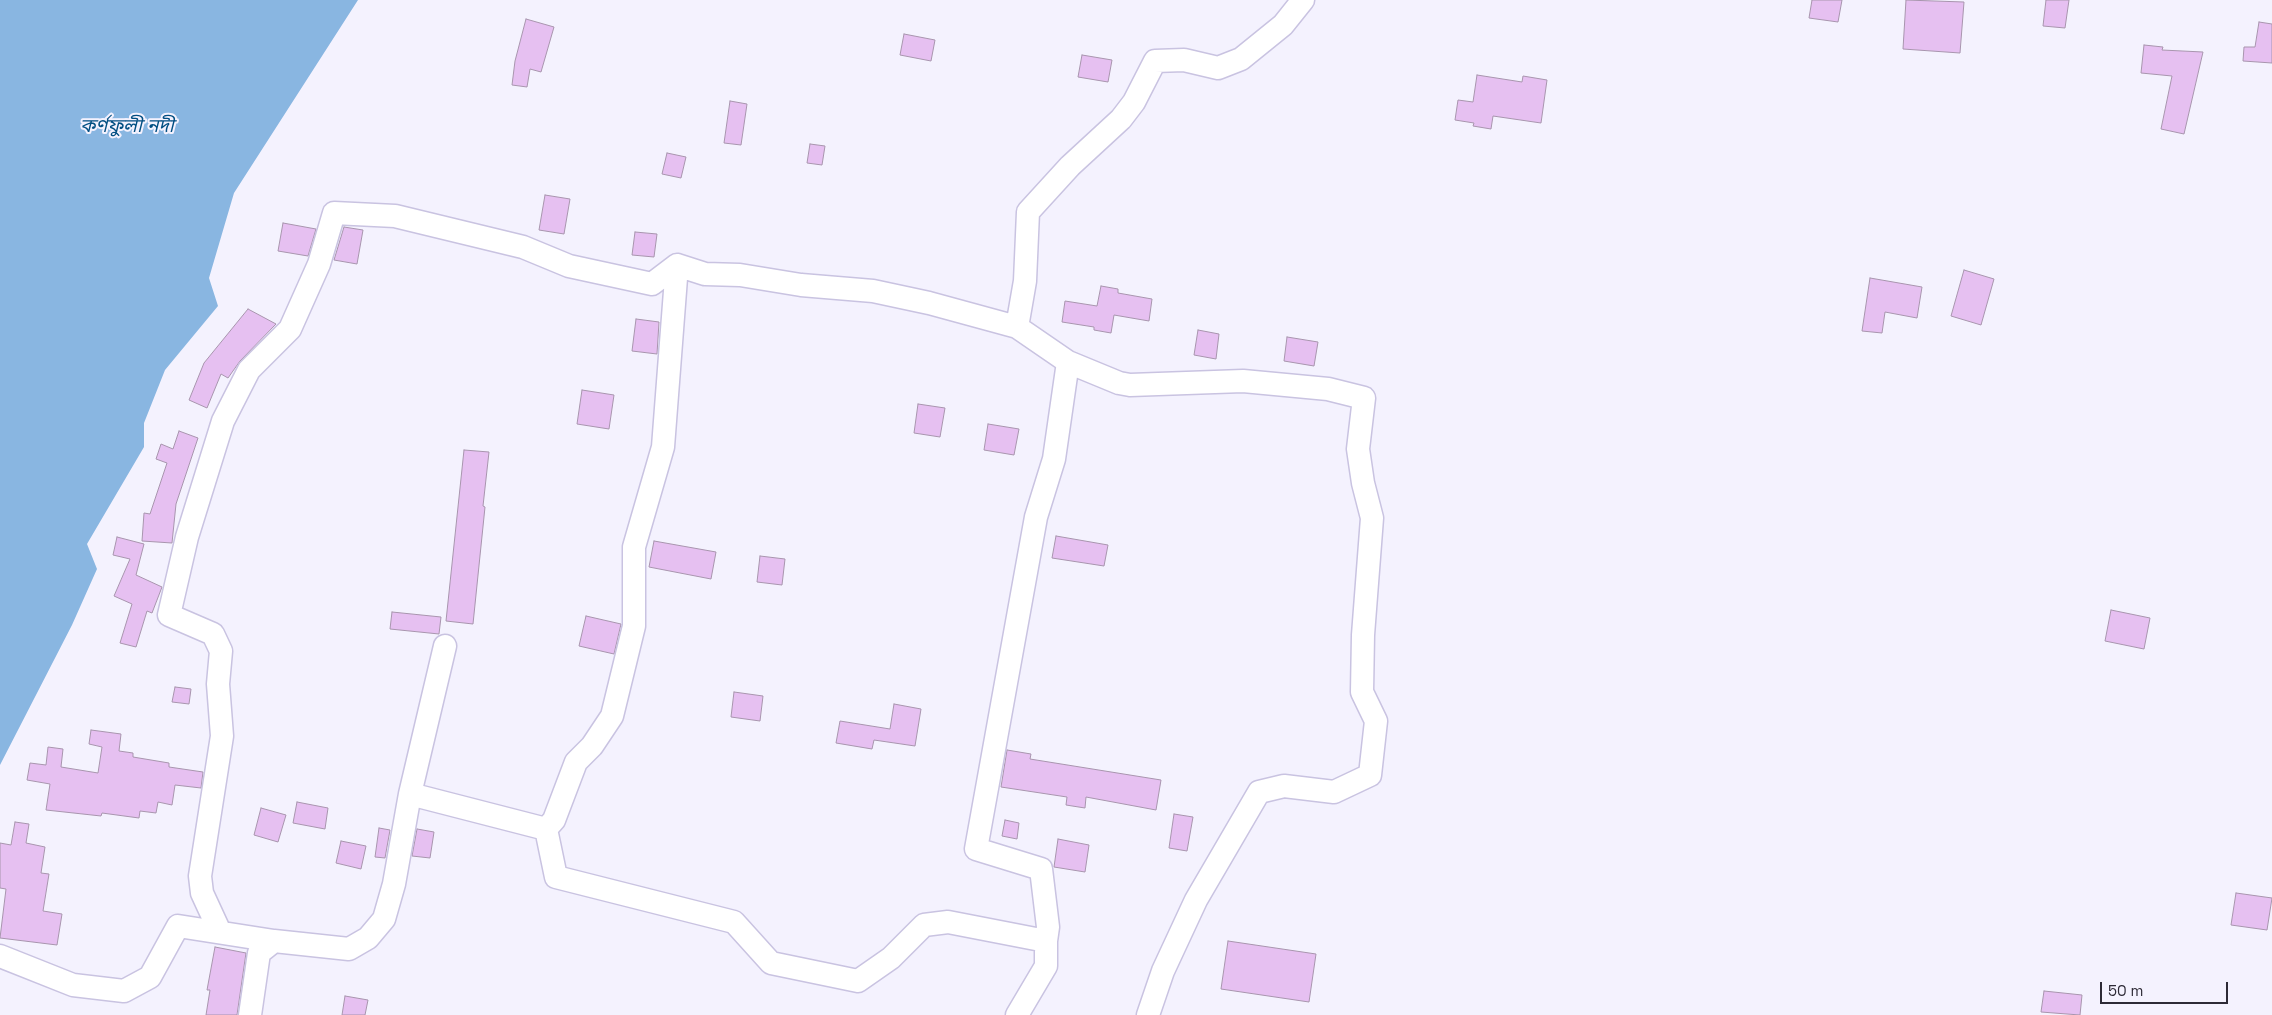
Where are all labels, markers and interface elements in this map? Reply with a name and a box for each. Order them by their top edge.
water label: কর্ণফুলী নদী [80,116,174,138]
scale bar [2102,972,2230,1004]
text: 50 m [2108,981,2143,1000]

